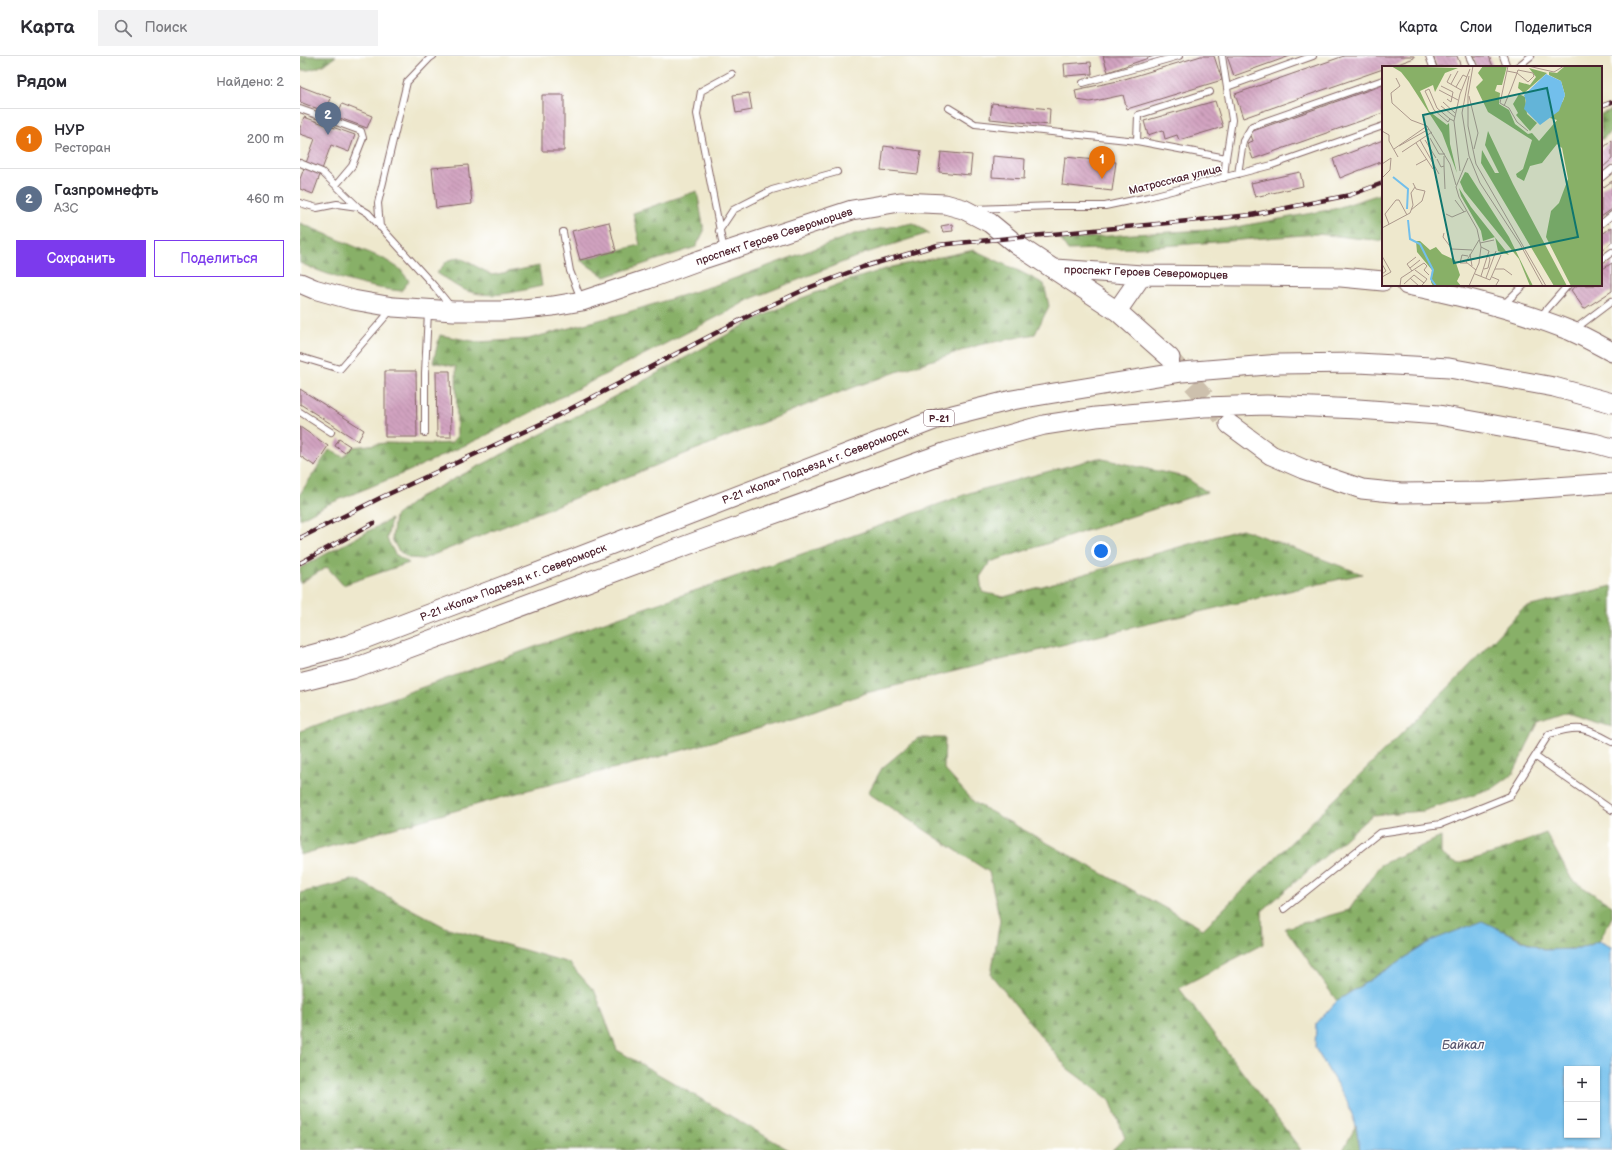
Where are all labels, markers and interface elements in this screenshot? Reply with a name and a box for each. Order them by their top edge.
search box [98,10,378,46]
text: Карта [20,16,74,39]
icon: search [112,17,134,39]
text: Поиск [144,18,187,37]
text: Карта [1398,19,1438,36]
text: Слои [1460,19,1492,36]
text: Поделиться [1514,19,1592,36]
inset map [1382,66,1602,286]
text: Рядом [16,72,67,92]
text: Найдено: 2 [216,74,284,90]
pin: 2 [315,102,341,135]
text: НУР [54,121,84,140]
text: 1 [26,131,32,147]
text: 200 m [247,131,284,147]
text: Ресторан [54,140,111,156]
pin: 1 [1089,146,1115,179]
street label: Матросская улица [1127,162,1223,197]
text: Газпромнефть [54,181,159,200]
text: 2 [25,191,33,207]
text: 460 m [246,191,284,207]
text: АЗС [54,200,78,216]
street label: проспект Героев Североморцев [694,205,854,268]
button: Сохранить [16,240,146,277]
button: Поделиться [154,240,284,277]
street label: проспект Героев Североморцев [1064,263,1228,282]
road number: Р-21 [924,410,954,426]
street label: Р-21 «Кола» Подъезд к г. Североморск [720,424,910,507]
street label: Р-21 «Кола» Подъезд к г. Североморск [418,541,608,624]
your location [1091,541,1111,561]
water label: Байкал [1442,1038,1484,1053]
map controls [1564,1066,1600,1138]
button: + [1564,1066,1600,1102]
button: − [1564,1102,1600,1138]

